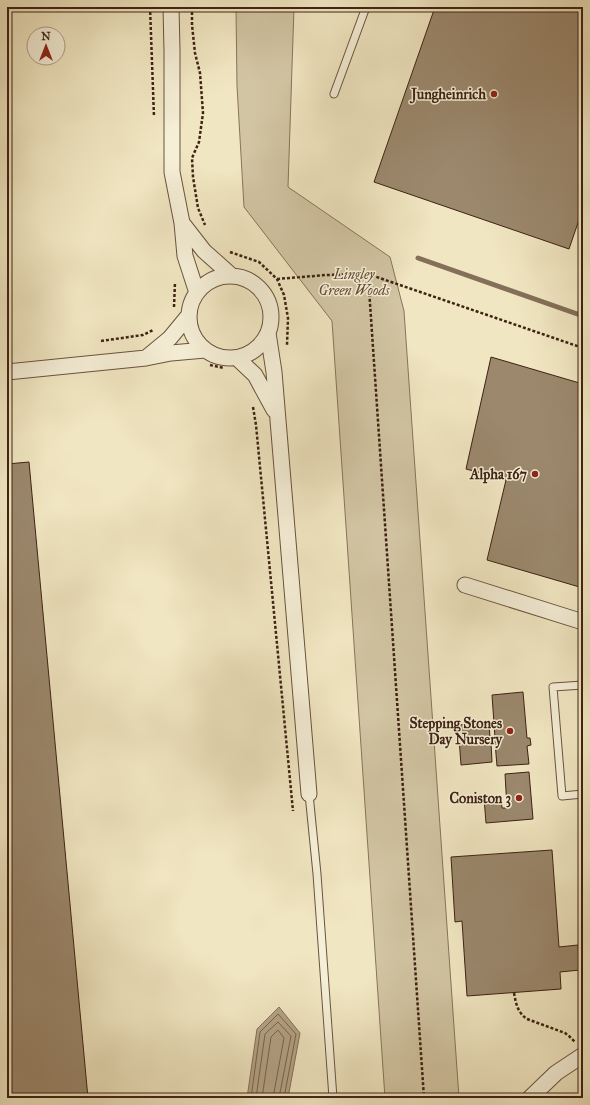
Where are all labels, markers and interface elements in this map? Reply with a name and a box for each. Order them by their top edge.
north arrow [26,26,66,66]
text: N [41,30,51,43]
place label: Jungheinrich [409,86,486,104]
marker: Jungheinrich [489,89,499,99]
park label: Lingley Green Woods [318,266,391,299]
place label: Alpha 167 [469,466,528,484]
marker: Alpha 167 [530,469,540,479]
place label: Stepping Stones Day Nursery [409,715,503,749]
marker: Stepping Stones Day Nursery [505,726,515,736]
place label: Coniston 3 [449,790,511,808]
marker: Coniston 3 [514,793,524,803]

